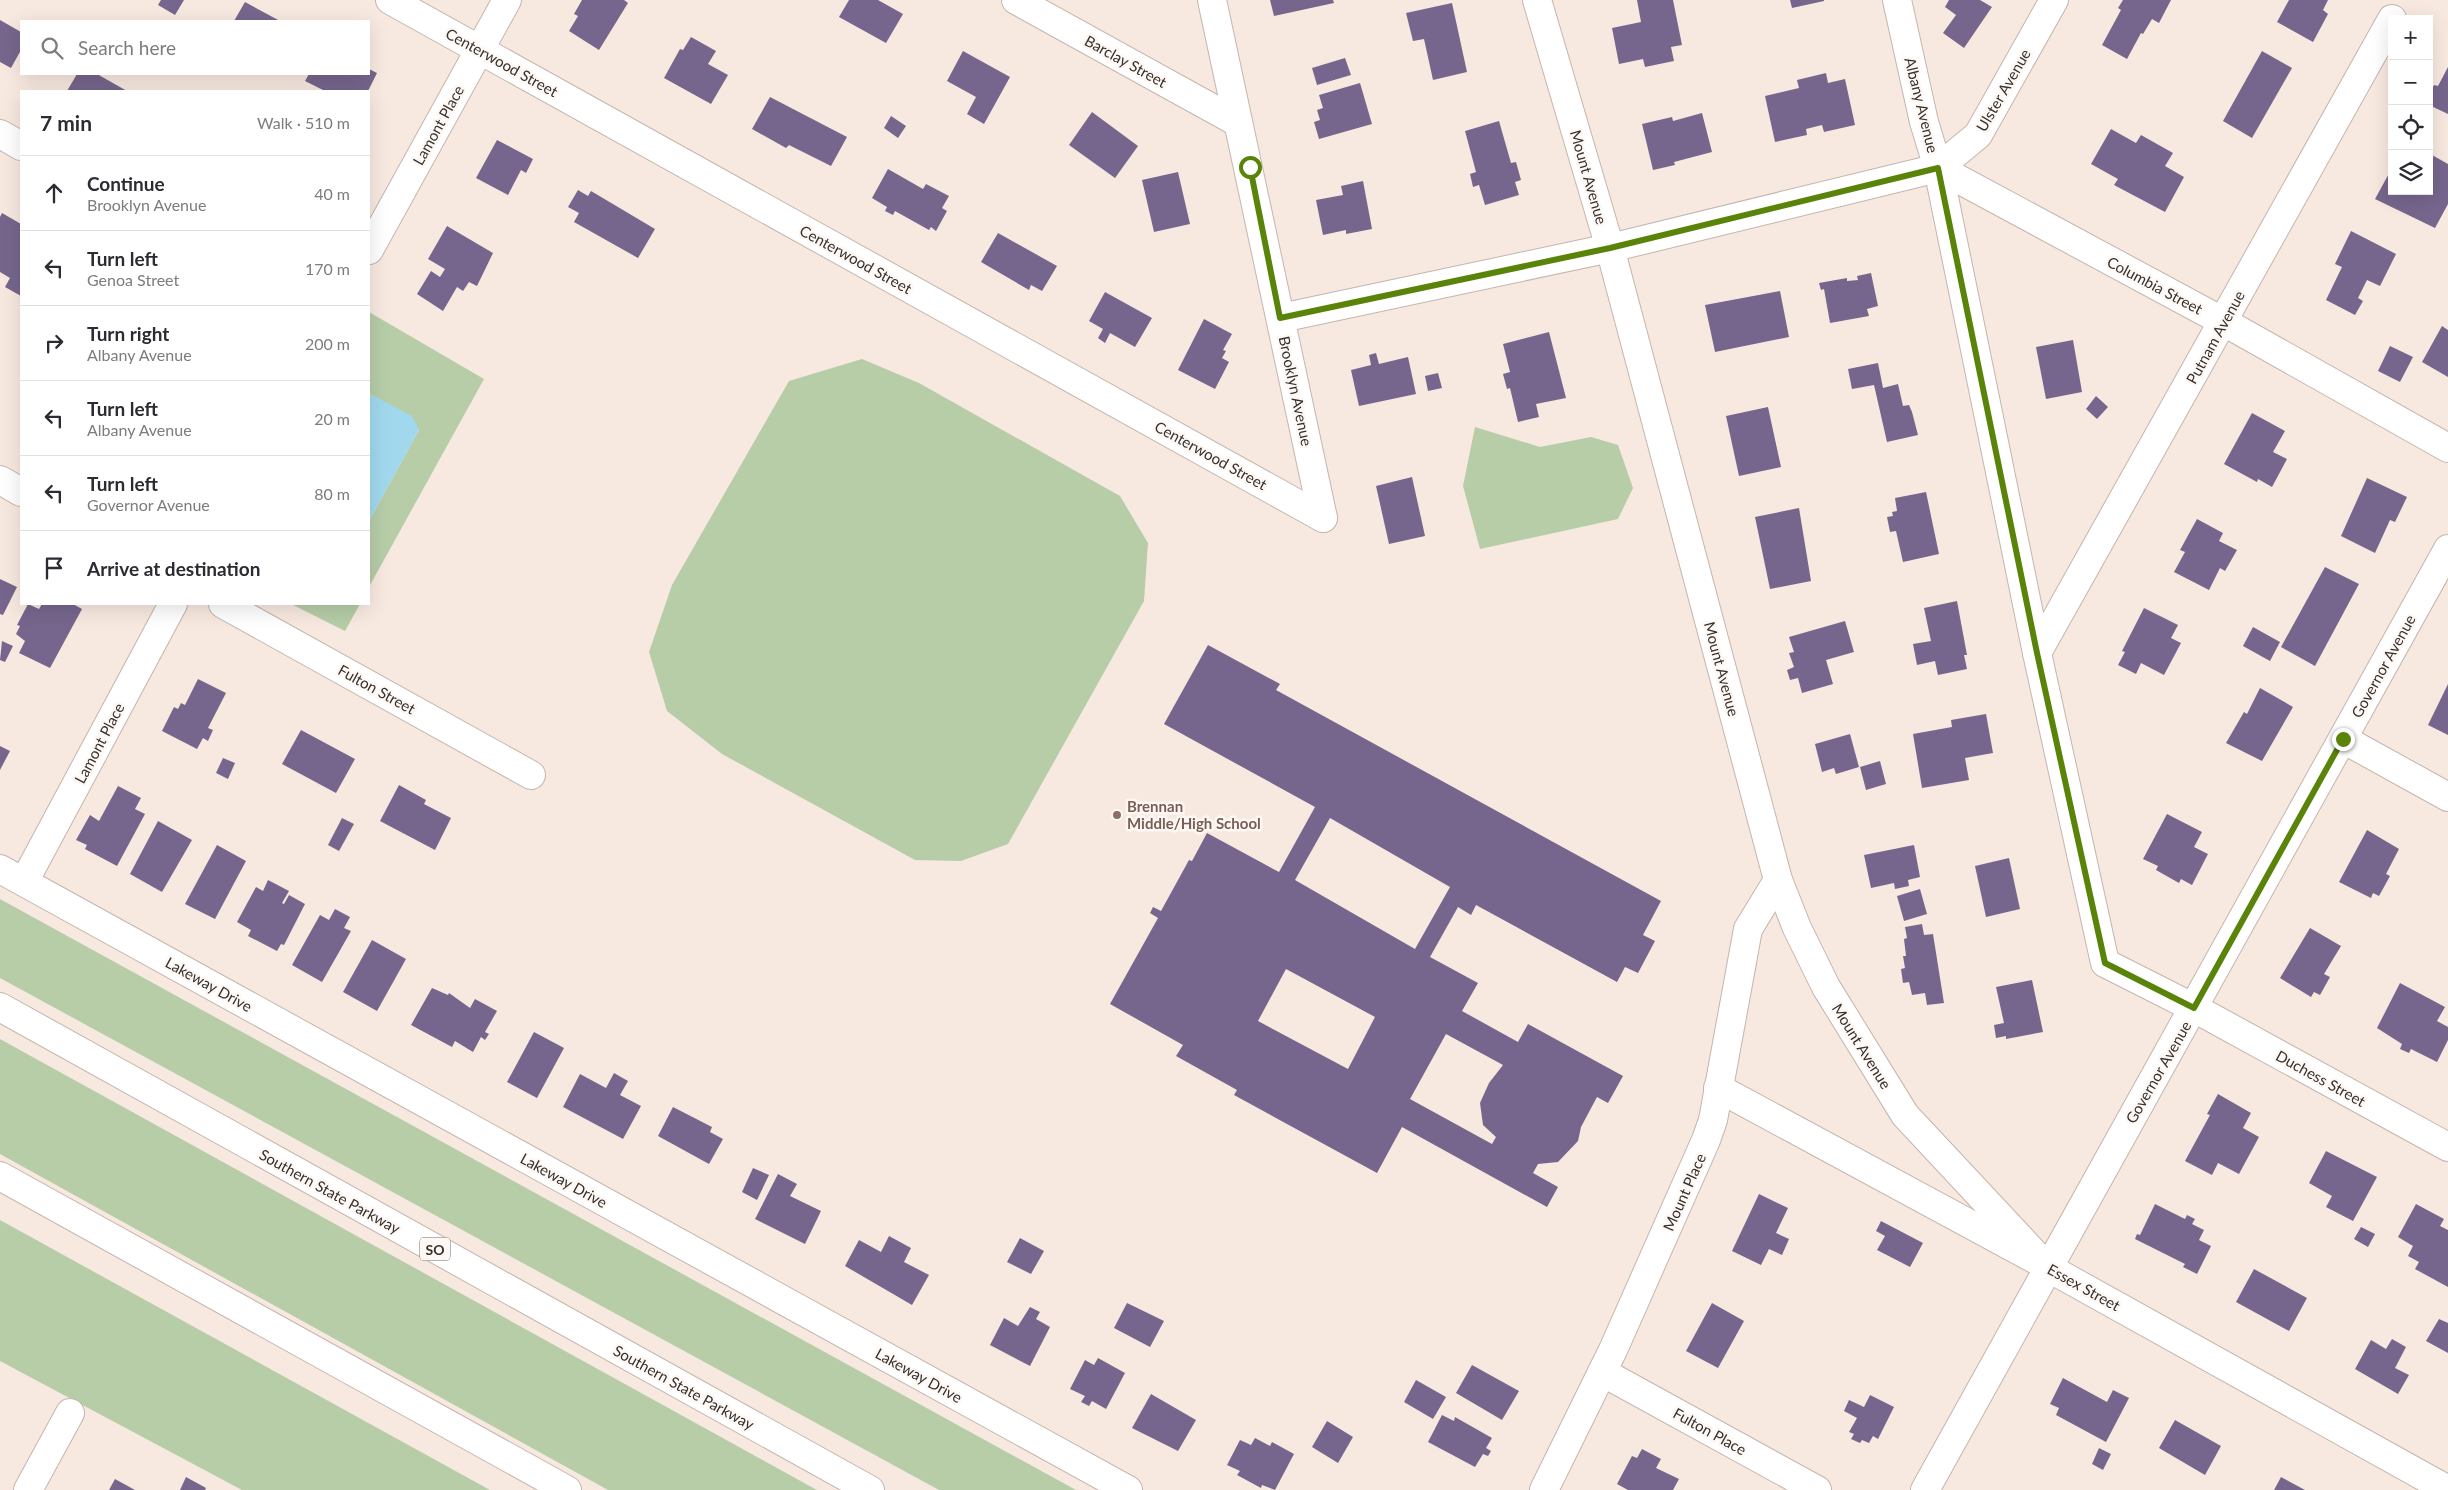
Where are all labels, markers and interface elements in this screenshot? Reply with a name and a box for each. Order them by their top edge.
map controls [2388,15,2433,195]
button: + [2388,15,2433,60]
search box [20,20,370,75]
street label: Centerwood Street [443,24,562,101]
street label: Barclay Street [1082,31,1171,91]
icon: search [38,34,66,62]
text: Search here [78,36,176,59]
street label: Ulster Avenue [1972,45,2034,134]
street label: Albany Avenue [1901,55,1943,155]
button: − [2388,60,2433,105]
street label: Lamont Place [409,82,467,168]
button: locate [2388,105,2433,150]
text: 7 min [40,110,92,135]
text: Walk · 510 m [257,113,350,132]
street label: Mount Avenue [1567,128,1611,226]
button: layers [2388,150,2433,195]
route start [1239,156,1262,179]
text: Continue [87,172,165,195]
icon: ahead [40,179,68,207]
text: 40 m [314,184,350,203]
text: Brooklyn Avenue [87,195,206,214]
street label: Centerwood Street [797,221,916,298]
text: Turn left [87,247,158,270]
street label: Columbia Street [2104,252,2206,318]
icon: left [40,254,68,282]
text: 170 m [305,259,350,278]
text: Genoa Street [87,270,179,289]
street label: Putnam Avenue [2182,287,2248,387]
text: Turn right [87,322,169,345]
icon: right [40,329,68,357]
text: 200 m [305,334,350,353]
street label: Brooklyn Avenue [1276,334,1316,448]
text: Albany Avenue [87,345,192,364]
text: Turn left [87,397,158,420]
icon: left [40,404,68,432]
text: 20 m [314,409,350,428]
street label: Centerwood Street [1152,417,1271,494]
text: Albany Avenue [87,420,192,439]
text: Turn left [87,472,158,495]
icon: left [40,479,68,507]
text: 80 m [314,484,350,503]
text: Governor Avenue [87,495,210,514]
icon: arrive [40,554,68,582]
text: Arrive at destination [87,557,260,580]
street label: Governor Avenue [2347,611,2419,721]
street label: Mount Avenue [1701,620,1743,718]
street label: Fulton Street [335,660,419,718]
street label: Lamont Place [70,700,128,786]
route end [2332,728,2355,751]
place label: Brennan Middle/High School [1127,797,1261,832]
marker: Brennan Middle/High School [1111,809,1123,821]
street label: Lakeway Drive [163,953,255,1015]
street label: Mount Avenue [1829,1000,1895,1092]
street label: Governor Avenue [2121,1018,2195,1126]
street label: Duchess Street [2273,1046,2369,1110]
street label: Southern State Parkway [257,1145,404,1237]
street label: Lakeway Drive [518,1149,610,1211]
street label: Mount Place [1659,1150,1709,1234]
road number: SO [420,1238,450,1260]
street label: Essex Street [2045,1260,2124,1315]
street label: Southern State Parkway [611,1341,758,1433]
street label: Lakeway Drive [873,1344,965,1406]
street label: Fulton Place [1670,1404,1750,1458]

